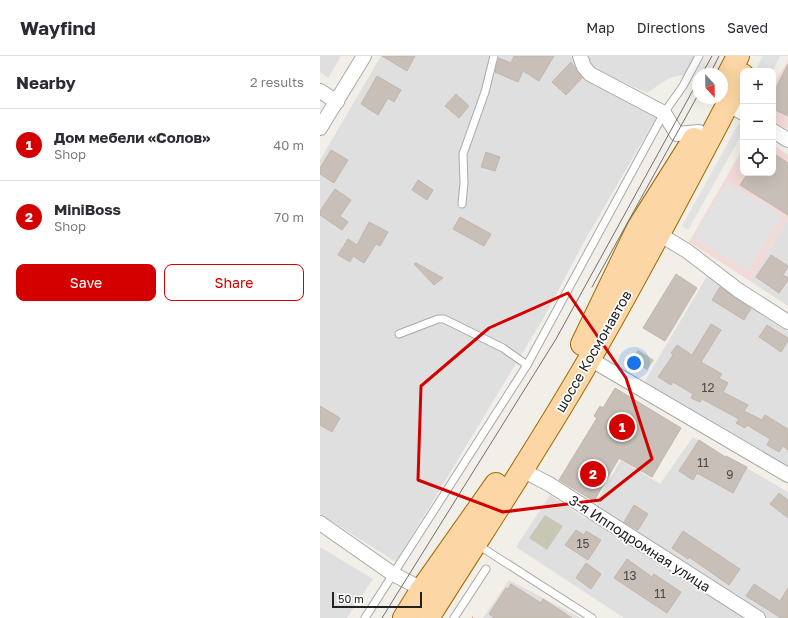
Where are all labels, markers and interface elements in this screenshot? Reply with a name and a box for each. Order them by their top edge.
text: Wayfind [20,16,96,39]
text: Map [586,19,615,36]
text: Directions [637,19,705,36]
text: Saved [727,19,768,36]
north arrow [692,68,728,104]
map controls [740,68,776,176]
button: + [740,68,776,104]
text: Nearby [16,72,76,93]
text: 2 results [250,74,304,90]
button: − [740,104,776,140]
text: Дом мебели «Солов» [54,128,210,146]
text: 1 [26,137,32,153]
text: 40 m [273,137,304,153]
button: locate [740,140,776,176]
text: Shop [54,146,86,162]
text: MiniBoss [54,200,121,218]
text: 2 [25,209,33,225]
text: 70 m [274,209,304,225]
text: Shop [54,218,86,234]
button: Save [16,264,156,301]
button: Share [164,264,304,301]
street label: шоссе Космонавтов [551,287,635,415]
your location [624,353,644,373]
house number: 12 [702,380,714,395]
pin: 1 [609,412,635,442]
house number: 11 [697,455,709,470]
pin: 2 [580,459,606,489]
house number: 9 [726,467,734,482]
street label: 3-я Ипподромная улица [566,491,714,595]
house number: 15 [577,536,589,551]
house number: 13 [624,568,636,583]
house number: 11 [654,586,666,601]
scale bar [332,590,422,609]
text: 50 m [338,592,364,605]

